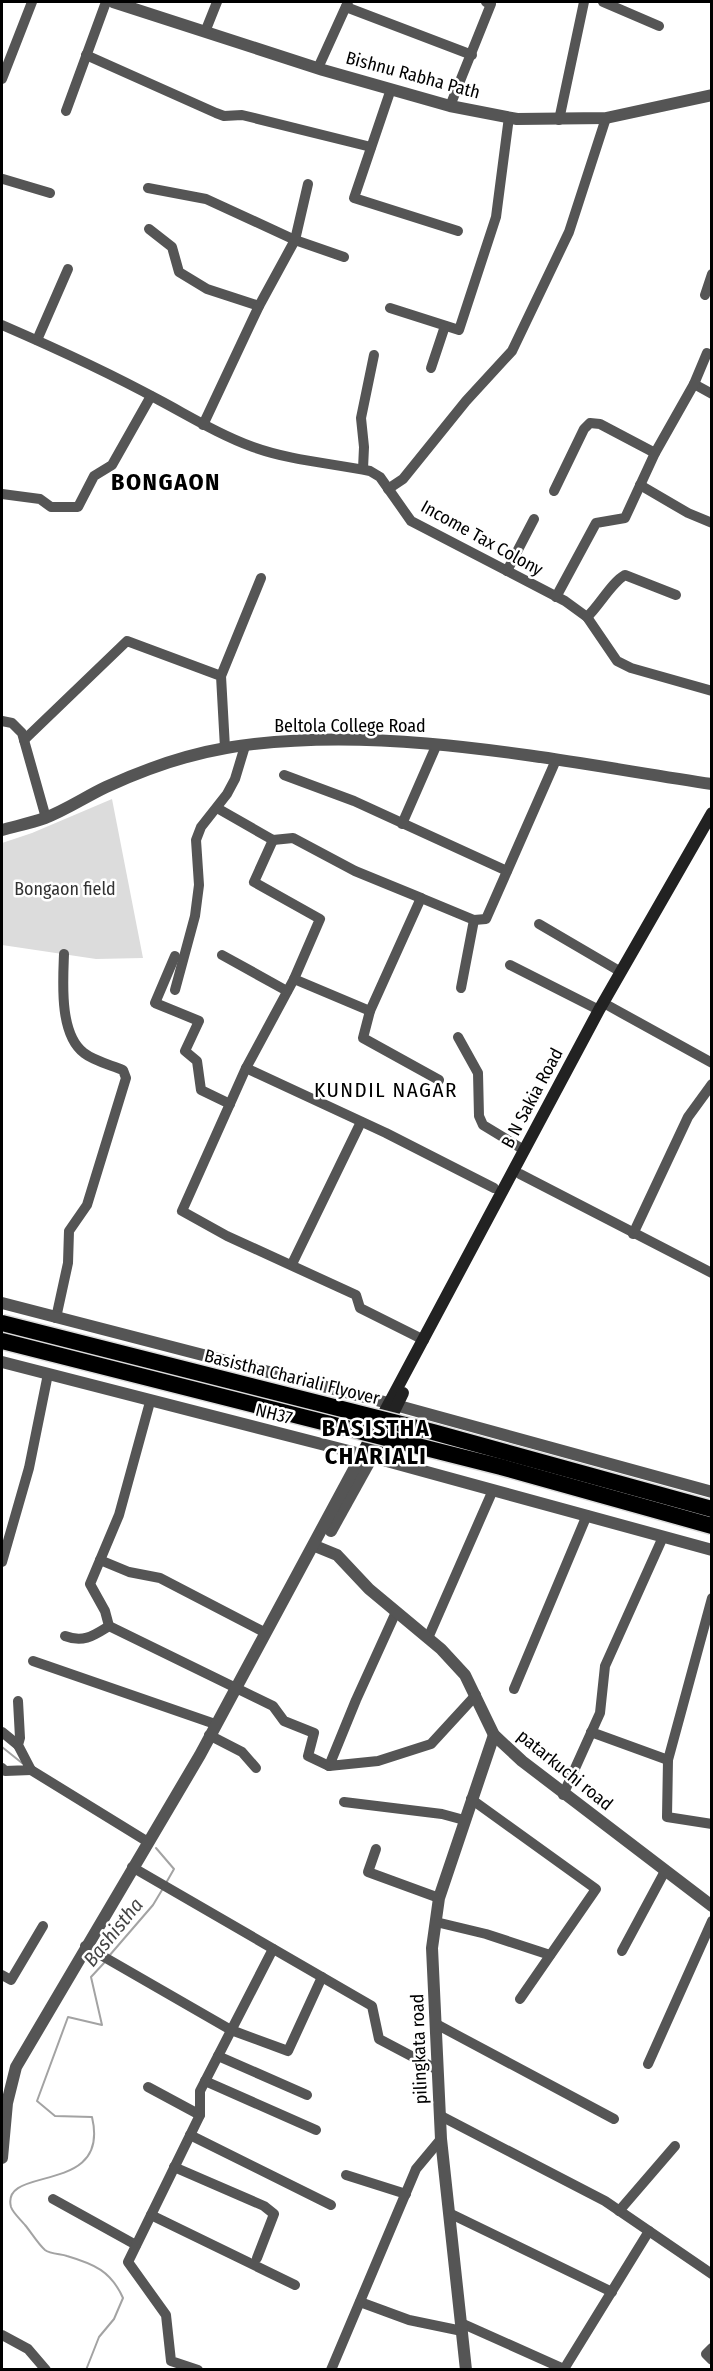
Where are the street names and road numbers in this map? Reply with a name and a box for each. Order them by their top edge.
street label: Bishnu Rabha Path [344,47,482,103]
street label: Income Tax Colony [417,495,547,581]
street label: Beltola College Road [274,715,426,737]
street label: B N Sakia Road [496,1044,568,1152]
street label: Basistha Chariali Flyover [202,1345,383,1410]
street label: NH37 [253,1399,295,1429]
street label: patarkuchi road [513,1725,617,1815]
street label: pilingkata road [406,1993,432,2105]

